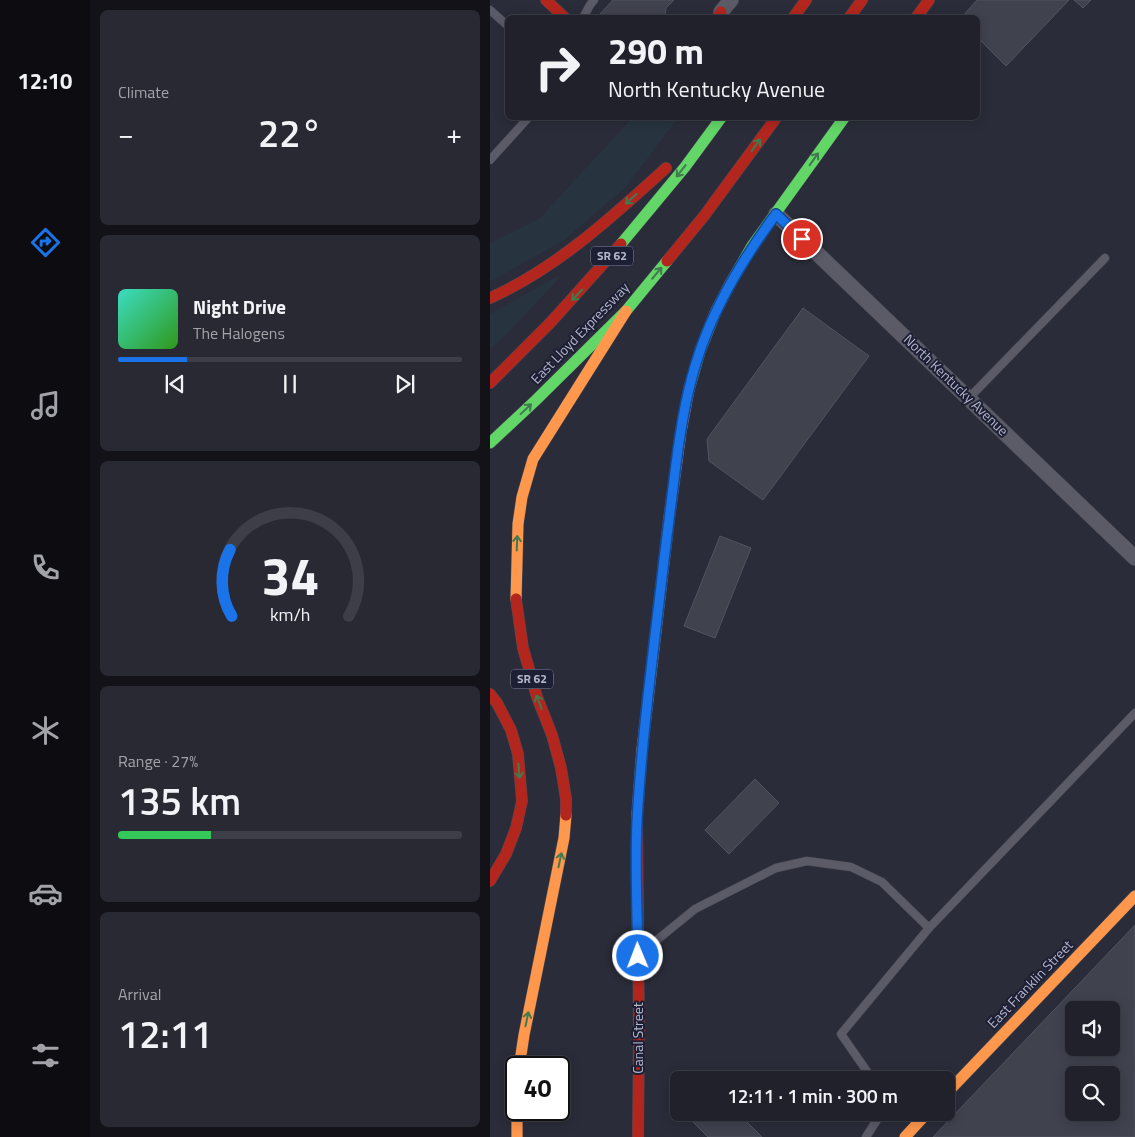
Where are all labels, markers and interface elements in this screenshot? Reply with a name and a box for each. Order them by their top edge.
text: 290 m [608,24,704,78]
icon: right [525,35,590,100]
text: 12:10 [18,64,72,98]
text: North Kentucky Avenue [608,72,825,106]
text: Climate [118,80,169,104]
text: 22° [258,104,322,162]
text: − [118,112,134,155]
text: + [446,112,462,155]
one-way arrow [751,139,762,152]
one-way arrow [809,153,819,167]
one-way arrow [676,164,687,177]
one-way arrow [625,194,638,205]
pin [781,218,823,260]
icon: directions [28,225,63,260]
icon: arrive [788,225,816,253]
road number: SR 62 [591,247,633,266]
one-way arrow [651,267,662,280]
street label: East Lloyd Expressway [526,277,634,388]
one-way arrow [571,289,583,301]
text: Night Drive [193,292,286,321]
text: The Halogens [193,321,285,345]
street label: North Kentucky Avenue [899,329,1013,440]
icon: previous [161,370,189,398]
icon: pause [276,370,304,398]
icon: next [391,370,419,398]
icon: music [28,388,63,423]
one-way arrow [519,404,532,415]
one-way arrow [512,535,521,551]
text: 34 [261,536,319,615]
icon: phone [28,550,63,585]
text: km/h [270,601,310,628]
road number: SR 62 [511,670,553,689]
one-way arrow [534,695,543,711]
icon: climate [28,713,63,748]
text: Range · 27% [118,749,198,773]
one-way arrow [515,763,524,779]
text: 135 km [118,772,241,830]
one-way arrow [556,853,565,869]
icon: car [28,876,63,911]
position arrow [611,929,663,981]
street label: East Franklin Street [982,935,1077,1032]
text: Arrival [118,982,161,1006]
map controls [1065,1001,1120,1121]
button: sound [1065,1001,1120,1056]
street label: Canal Street [627,1002,648,1074]
text: 12:11 [118,1005,212,1063]
one-way arrow [523,1012,532,1028]
icon: filters [28,1038,63,1073]
speed limit sign: 40 [505,1056,570,1121]
button: search [1065,1066,1120,1121]
text: 12:11 · 1 min · 300 m [727,1081,898,1110]

